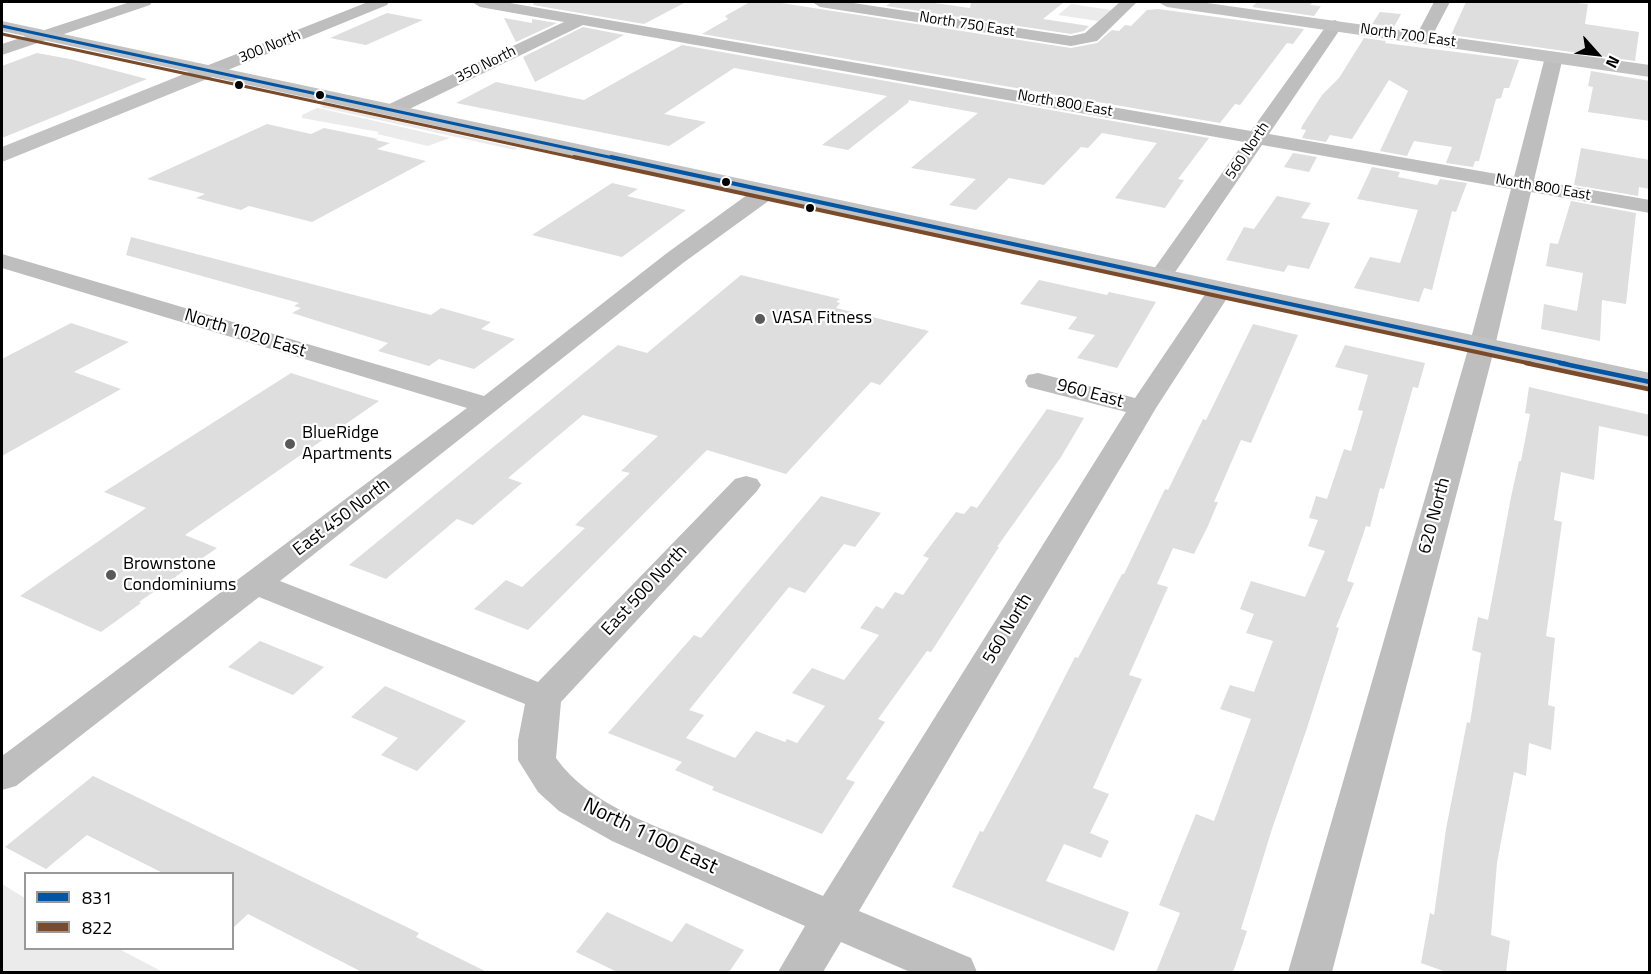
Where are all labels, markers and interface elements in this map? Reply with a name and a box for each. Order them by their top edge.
street label: North 750 East [918,9,1016,41]
street label: North 700 East [1359,20,1457,52]
north arrow [1567,24,1627,84]
street label: 300 North [236,26,304,68]
street label: 350 North [453,43,519,87]
text: N [1600,52,1626,73]
unlabelled marker [233,79,245,91]
street label: North 800 East [1016,87,1114,121]
unlabelled marker [314,89,326,101]
street label: 560 North [1222,119,1274,183]
street label: North 800 East [1494,171,1592,205]
unlabelled marker [720,176,732,188]
unlabelled marker [804,202,816,214]
street label: North 1020 East [182,305,308,363]
place label: VASA Fitness [772,308,872,330]
marker: VASA Fitness [753,312,767,326]
street label: 960 East [1054,375,1126,413]
place label: BlueRidge Apartments [302,423,392,466]
marker: BlueRidge Apartments [283,437,297,451]
street label: East 450 North [289,475,395,561]
street label: 620 North [1414,476,1456,556]
street label: East 500 North [598,541,692,641]
place label: Brownstone Condominiums [123,554,236,596]
marker: Brownstone Condominiums [104,568,118,582]
street label: 560 North [979,590,1037,668]
street label: North 1100 East [579,794,721,880]
legend [24,872,234,950]
text: 831 [82,884,112,911]
text: 822 [82,914,112,941]

